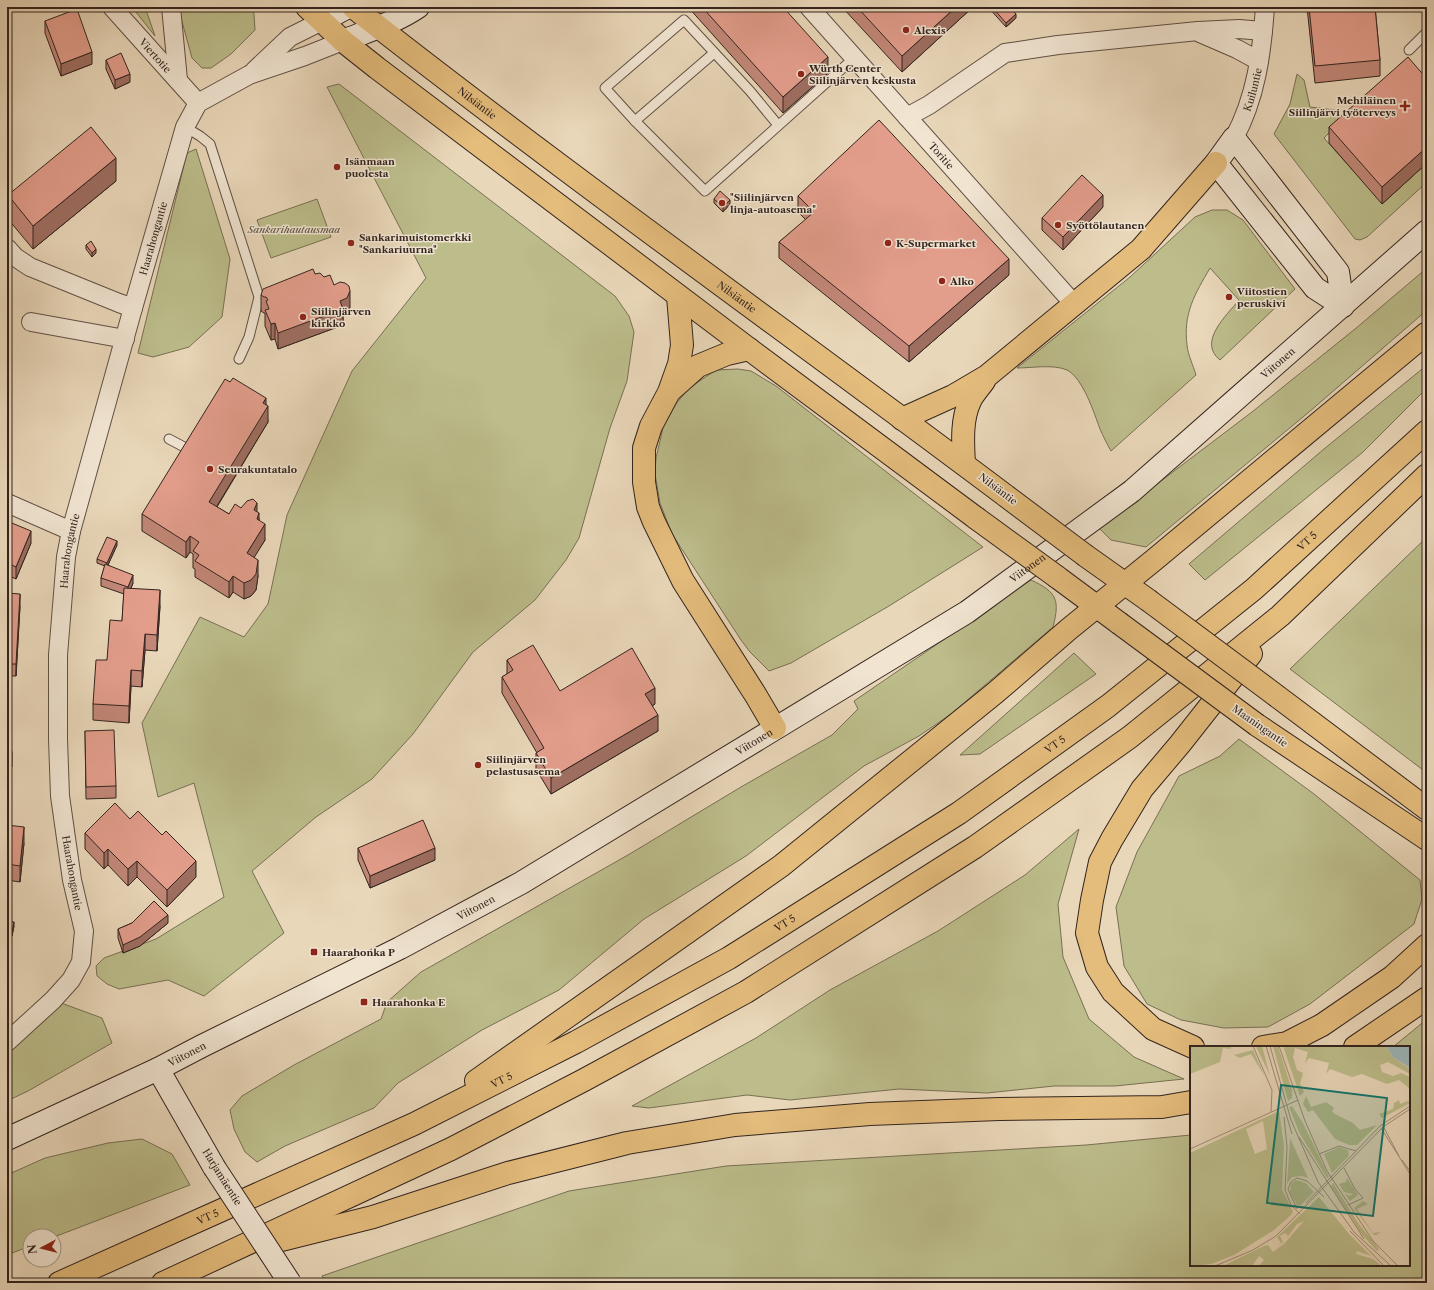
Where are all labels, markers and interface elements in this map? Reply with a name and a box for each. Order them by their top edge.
place label: Alexis [913,24,946,37]
marker: Alexis [901,25,911,35]
street label: Viertotie [136,35,174,76]
place label: Würth Center Siilinjärven keskusta [808,62,916,87]
street label: Kuiluntie [1240,66,1264,113]
marker: Würth Center Siilinjärven keskusta [796,69,806,79]
street label: Nilsiäntie [455,84,500,122]
place label: Mehiläinen Siilinjärvi työterveys [1289,94,1396,119]
marker: Mehiläinen Siilinjärvi työterveys [1399,100,1411,112]
street label: Toritie [926,139,957,172]
place label: Isänmaan puolesta [345,155,395,180]
marker: Isänmaan puolesta [332,162,342,172]
place label: "Siilinjärven linja-autoasema" [730,191,816,216]
marker: "Siilinjärven linja-autoasema" [717,198,727,208]
street label: Haarahongantie [136,200,170,277]
place label: Syöttölautanen [1066,219,1145,232]
marker: Syöttölautanen [1053,220,1063,230]
park label: Sankarihautausmaa [247,223,340,236]
place label: Sankarimuistomerkki "Sankariuurna" [359,231,472,256]
place label: K-Supermarket [896,237,976,250]
marker: Sankarimuistomerkki "Sankariuurna" [346,238,356,248]
marker: K-Supermarket [883,238,893,248]
place label: Alko [949,275,974,288]
marker: Alko [937,276,947,286]
street label: Nilsiäntie [715,278,759,316]
place label: Viitostien peruskivi [1236,285,1287,310]
marker: Viitostien peruskivi [1224,292,1234,302]
place label: Siilinjärven kirkko [311,305,371,330]
marker: Siilinjärven kirkko [298,312,308,322]
street label: Viitonen [1257,344,1298,382]
place label: Seurakuntatalo [218,463,297,476]
marker: Seurakuntatalo [205,464,215,474]
street label: Nilsiäntie [976,470,1020,508]
street label: Haarahongantie [57,511,82,589]
street label: VT 5 [1293,528,1319,554]
street label: Viitonen [1006,550,1048,586]
street label: Maaningantie [1230,702,1291,750]
street label: Viitonen [732,725,776,758]
street label: VT 5 [1041,732,1068,757]
place label: Siilinjärven pelastusasema [486,753,560,778]
marker: Siilinjärven pelastusasema [473,760,483,770]
street label: Haarahongantie [59,834,85,912]
street label: Viitonen [454,891,498,923]
street label: VT 5 [771,911,798,935]
place label: Haarahonka P [322,946,395,959]
marker: Haarahonka P [309,947,319,957]
place label: Haarahonka E [372,996,445,1009]
marker: Haarahonka E [359,997,369,1007]
street label: Viitonen [165,1038,209,1070]
inset map [1190,1046,1410,1266]
street label: VT 5 [488,1069,514,1091]
street label: Harjamäentie [199,1146,245,1208]
street label: VT 5 [194,1206,221,1227]
north arrow [22,1228,62,1268]
text: N [24,1243,40,1255]

